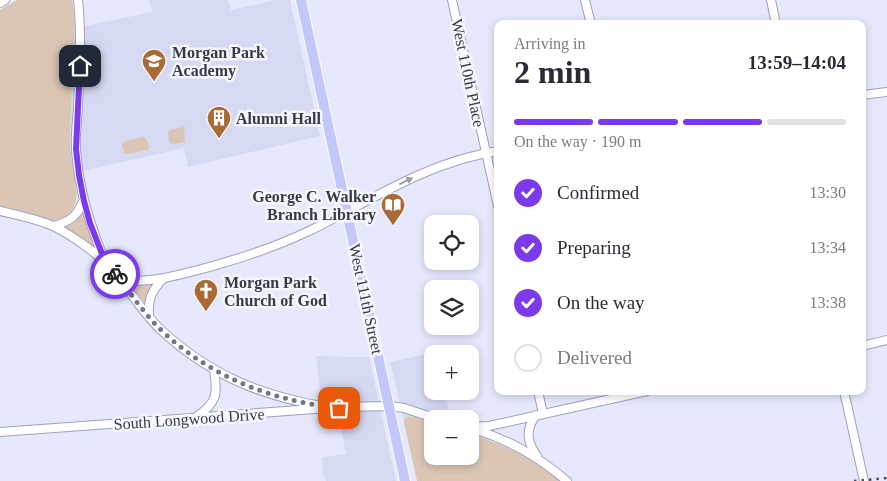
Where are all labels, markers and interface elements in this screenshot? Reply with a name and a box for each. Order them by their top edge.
street label: West 110th Place [448,17,488,129]
text: Arriving in [514,35,586,52]
place label: Morgan Park Academy [172,44,265,80]
pin [59,45,101,87]
school or university icon: Morgan Park Academy [141,48,167,82]
icon: home [66,52,94,80]
text: 13:59–14:04 [748,52,846,73]
text: 2 min [514,54,591,90]
building icon: Alumni Hall [206,105,232,139]
place label: Alumni Hall [236,110,321,127]
text: On the way · 190 m [514,133,642,150]
one-way arrow [399,176,413,184]
icon: check [514,179,542,207]
text: Confirmed [557,182,639,203]
text: 13:30 [810,184,846,201]
place label: George C. Walker Branch Library [252,188,376,224]
library icon: George C. Walker Branch Library [380,192,406,226]
map controls [424,215,479,465]
button: locate [424,215,479,270]
icon: check [514,234,542,262]
text: Preparing [557,237,631,258]
text: 13:34 [810,239,846,256]
street label: West 111th Street [346,242,386,356]
courier [90,249,140,299]
icon: bike [101,260,129,288]
place label: Morgan Park Church of God [224,274,327,309]
church icon: Morgan Park Church of God [193,278,219,312]
button: layers [424,280,479,335]
icon: check [514,289,542,317]
text: On the way [557,292,645,313]
text: 13:38 [810,294,846,311]
button: + [424,345,479,400]
text: Delivered [557,347,632,368]
pin [318,387,360,429]
icon: bag [325,394,353,422]
street label: South Longwood Drive [113,405,265,434]
button: − [424,410,479,465]

